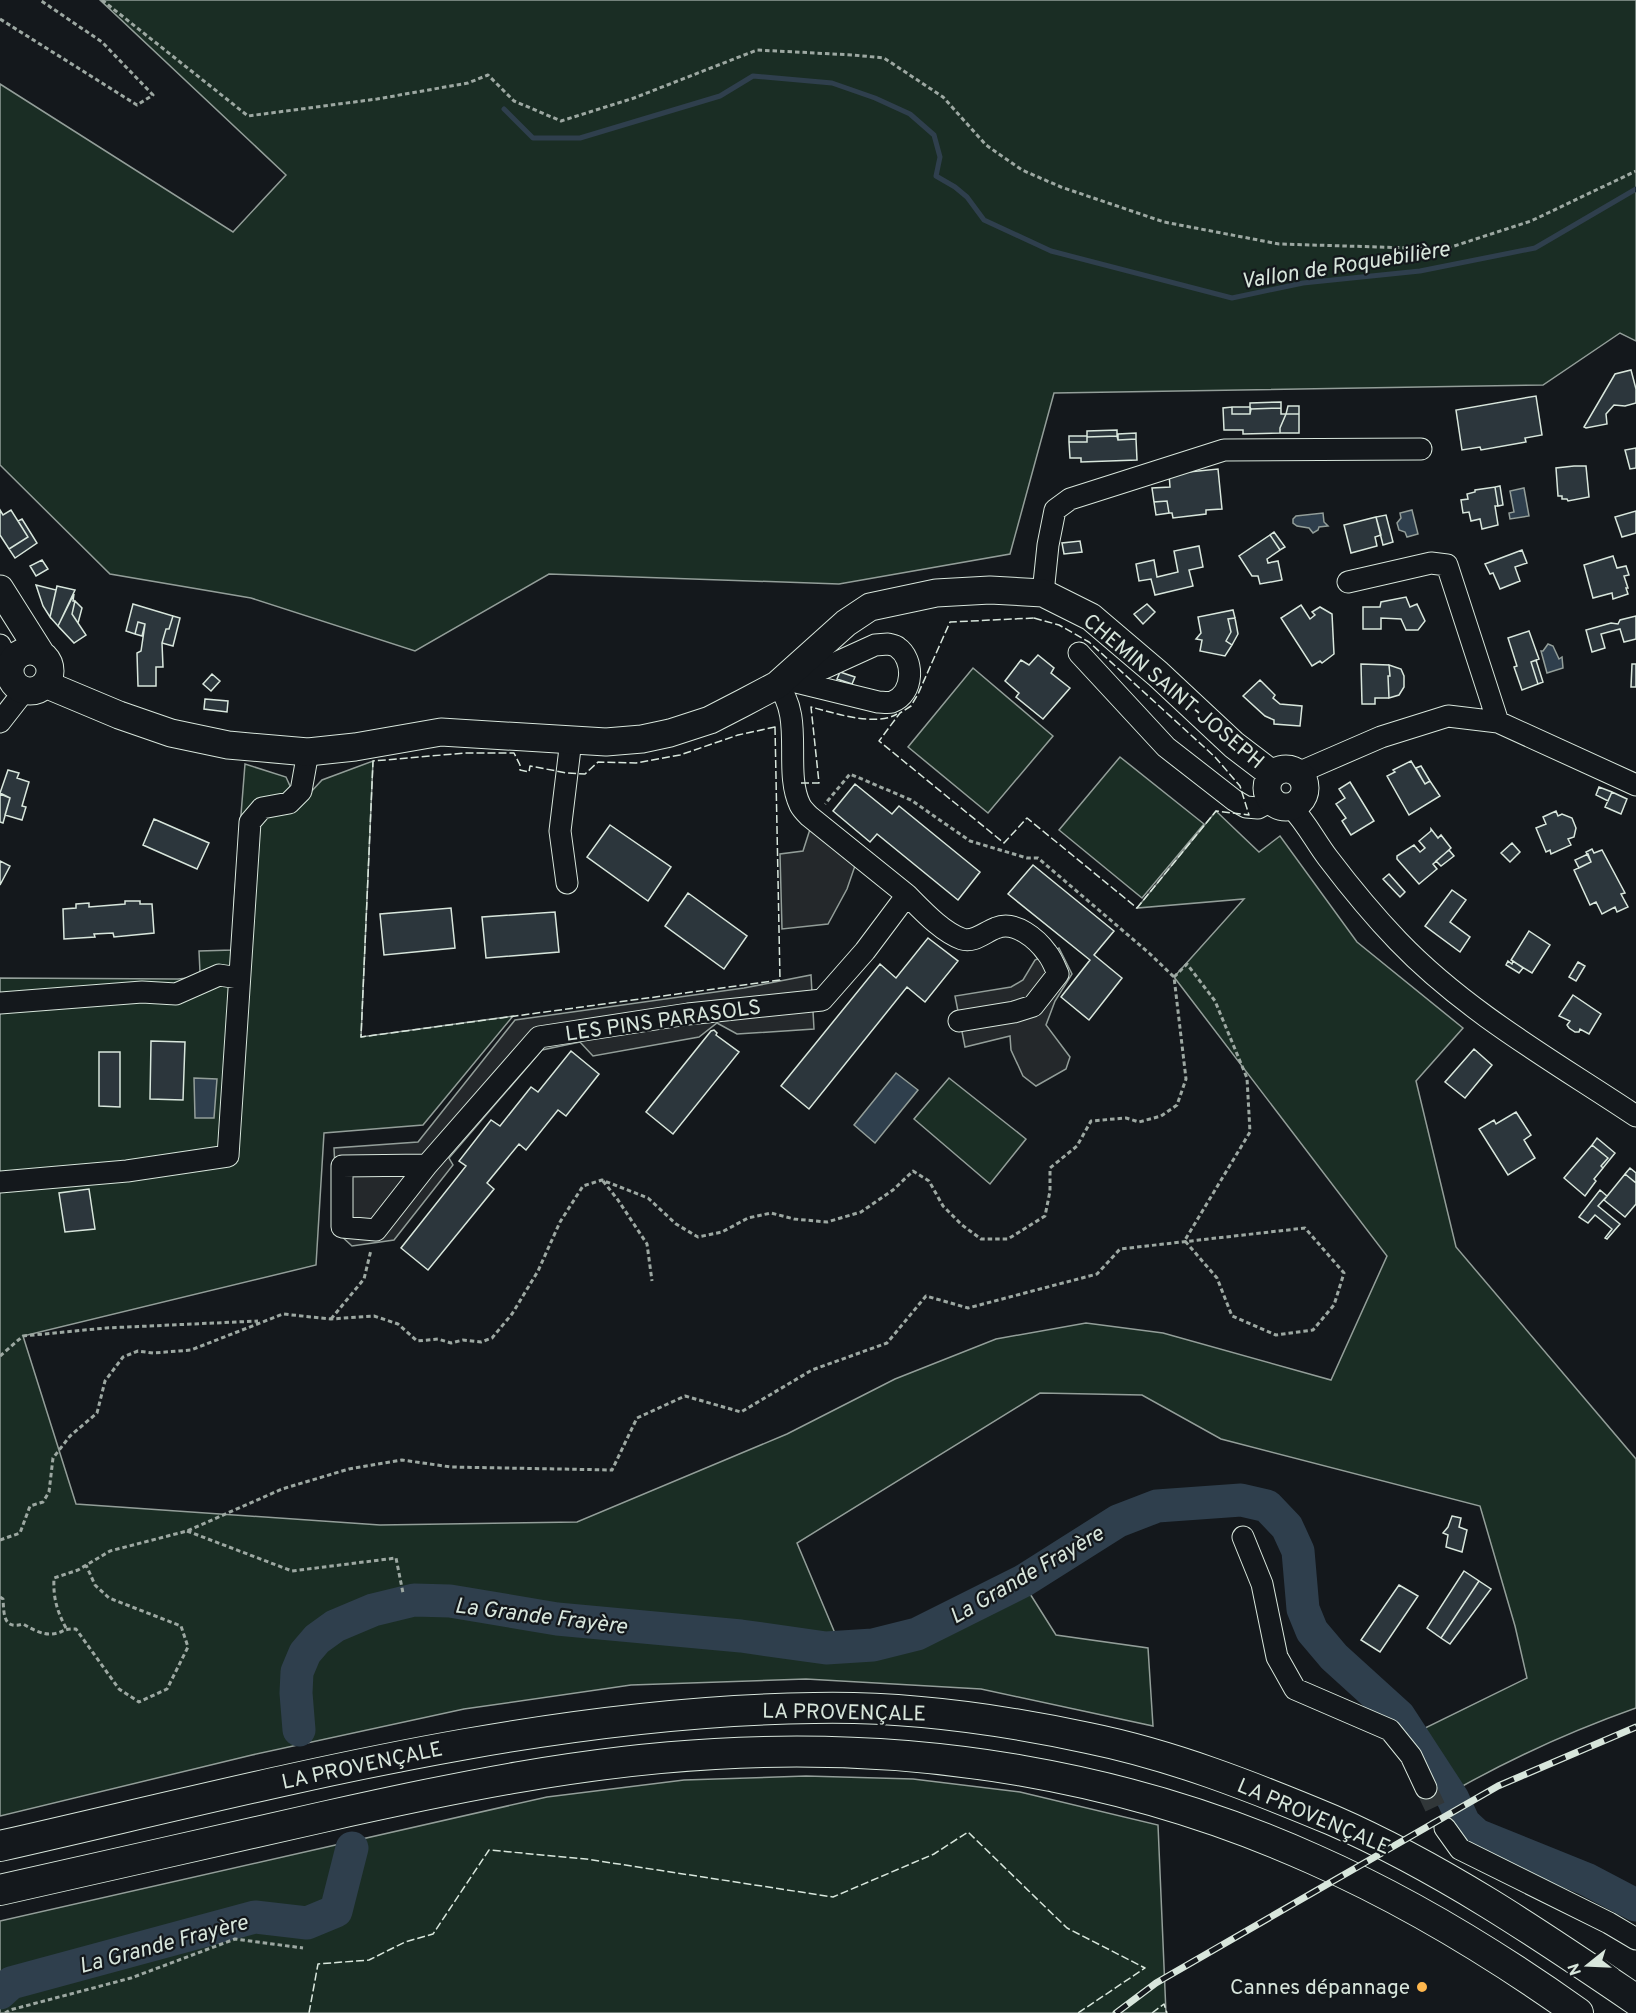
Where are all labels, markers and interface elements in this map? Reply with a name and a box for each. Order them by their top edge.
water label: Vallon de Roquebilière [1239,237,1452,296]
street label: CHEMIN SAINT-JOSEPH [1077,608,1269,776]
street label: LES PINS PARASOLS [564,994,763,1049]
water label: La Grande Frayère [945,1521,1110,1631]
water label: La Grande Frayère [453,1594,629,1642]
street label: LA PROVENÇALE [762,1699,926,1728]
street label: LA PROVENÇALE [279,1736,445,1797]
street label: LA PROVENÇALE [1233,1773,1394,1862]
water label: La Grande Frayère [76,1910,252,1981]
north arrow [1558,1935,1618,1995]
text: N [1564,1960,1587,1978]
place label: Cannes dépannage [1230,1975,1410,2002]
marker: Cannes dépannage [1415,1980,1429,1994]

